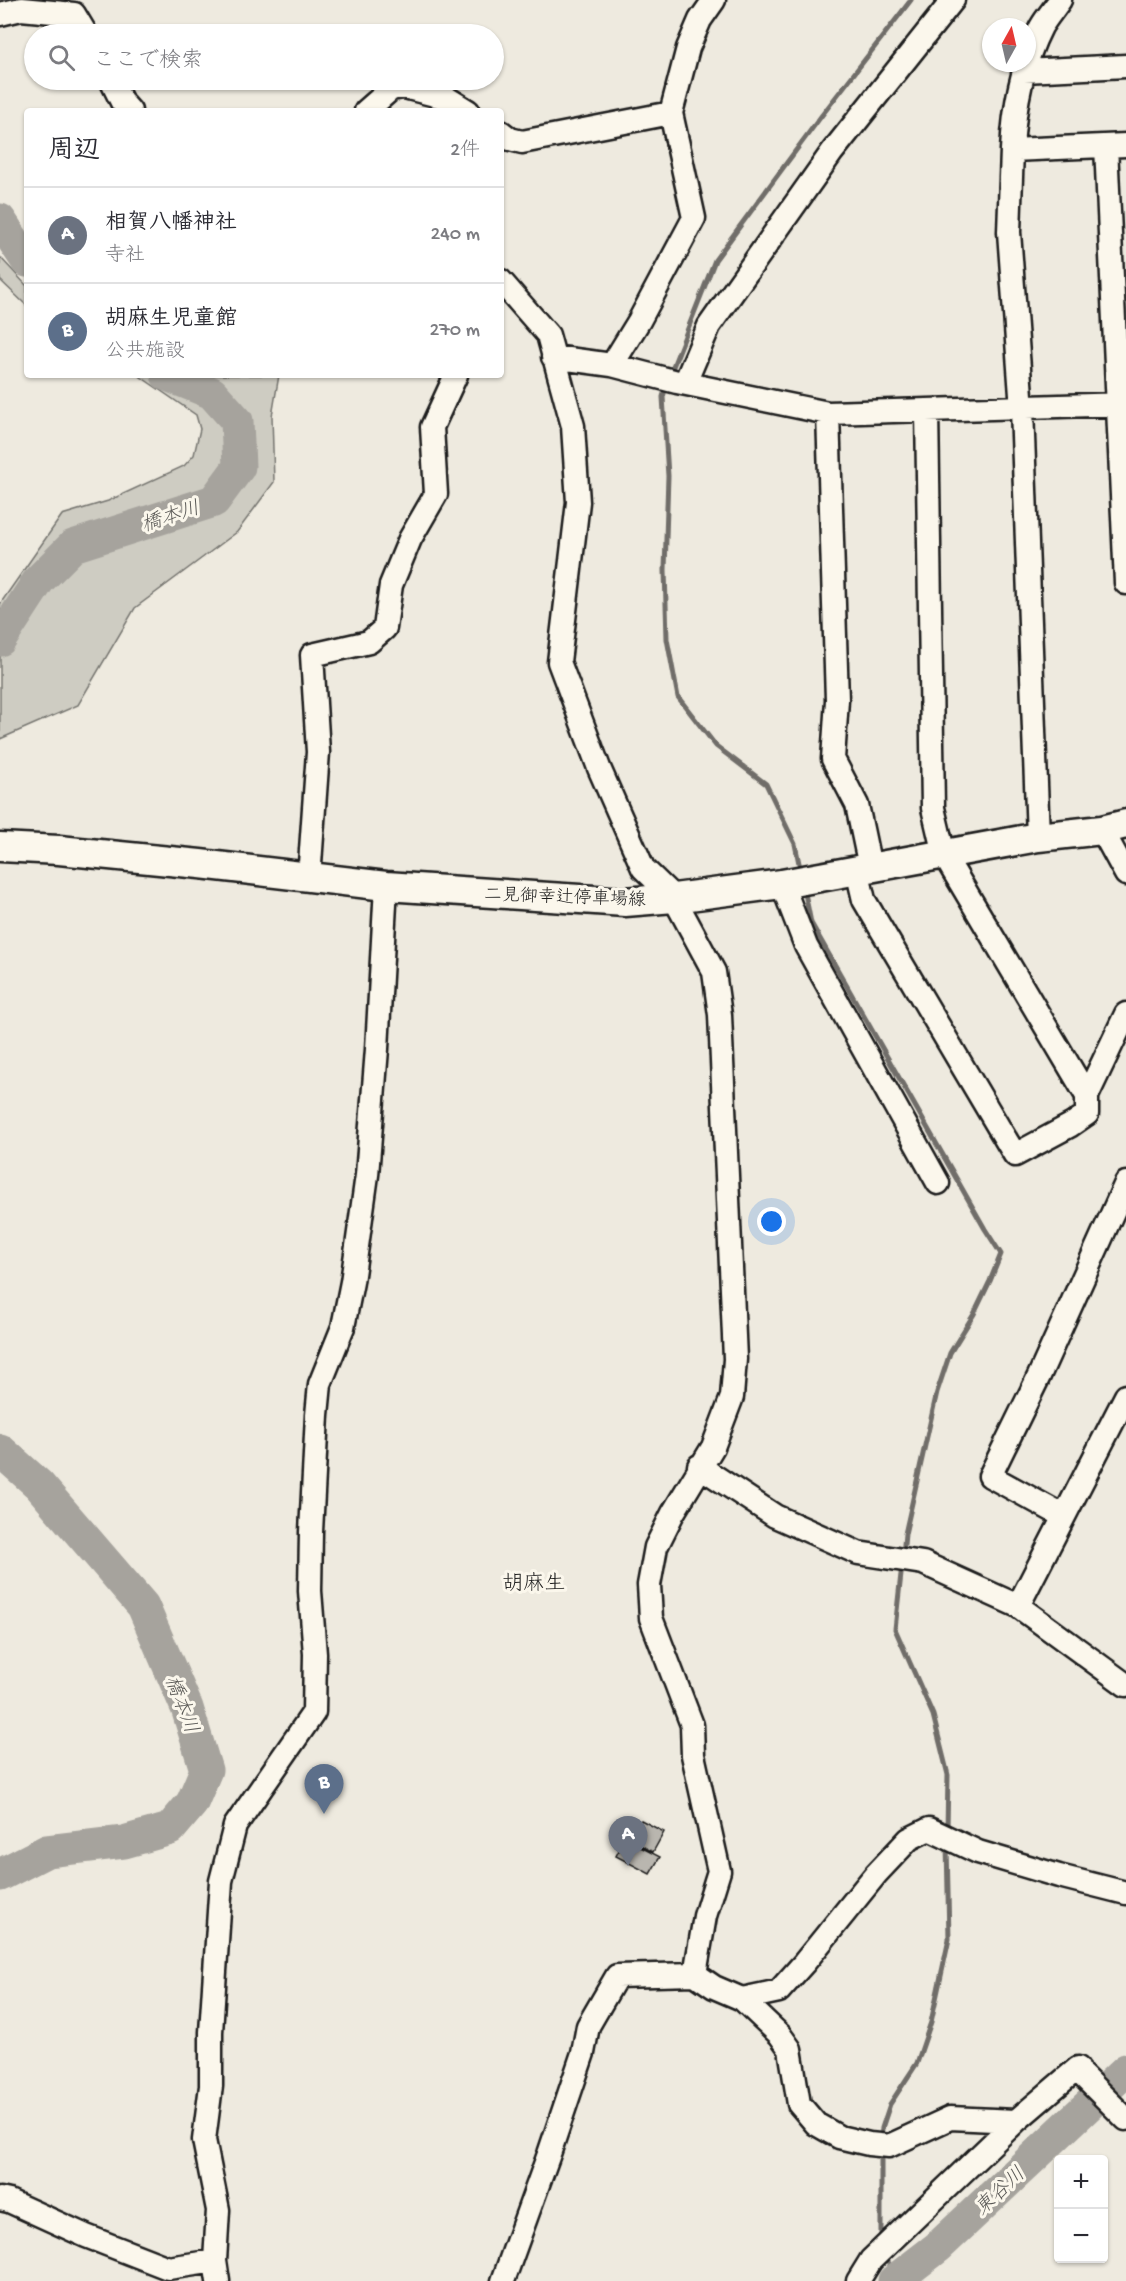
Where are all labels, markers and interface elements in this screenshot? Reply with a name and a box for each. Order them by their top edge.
north arrow [982,18,1036,72]
search box [24,24,504,90]
icon: search [45,41,78,74]
text: ここで検索 [93,49,203,75]
text: 周辺 [48,137,100,168]
text: 2件 [450,140,480,163]
text: 相賀八幡神社 [105,211,237,237]
text: A [62,224,73,247]
text: 240 m [430,224,480,247]
text: 寺社 [105,245,145,268]
text: 胡麻生児童館 [105,307,237,333]
text: B [62,320,73,343]
text: 270 m [430,320,480,343]
text: 公共施設 [105,341,185,364]
water label: 橋本川 [138,496,203,539]
street label: 二見御幸辻停車場線 [484,884,646,912]
your location [757,1207,786,1236]
district label: 胡麻生 [503,1571,566,1598]
water label: 橋本川 [158,1672,203,1737]
pin: B [304,1764,344,1814]
pin: A [608,1816,648,1866]
map controls [1054,2155,1108,2263]
button: + [1054,2155,1108,2209]
water label: 東谷川 [970,2162,1031,2221]
button: − [1054,2209,1108,2263]

